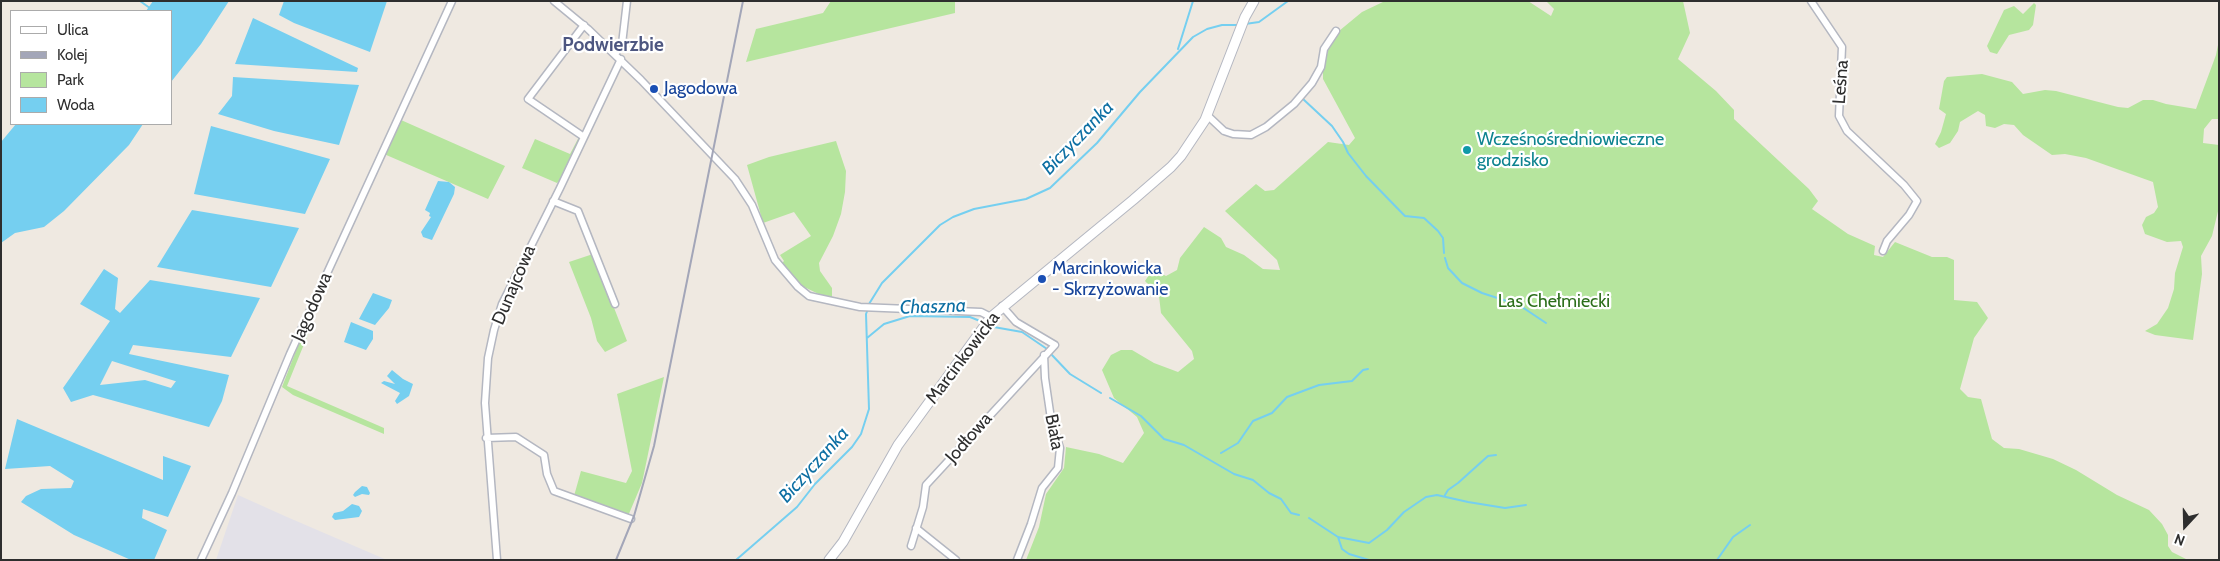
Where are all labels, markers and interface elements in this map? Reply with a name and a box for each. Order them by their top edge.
legend [10,10,172,125]
text: Ulica [57,21,88,39]
district label: Podwierzbie [562,34,664,56]
text: Kolej [57,46,88,64]
street label: Leśna [1829,59,1853,105]
text: Park [57,71,84,89]
place label: Jagodowa [664,78,737,100]
marker: Jagodowa [648,83,660,95]
text: Woda [57,96,94,114]
water label: Biczyczanka [1037,96,1119,180]
place label: Wcześnośredniowieczne grodzisko [1477,129,1664,172]
marker: Wcześnośredniowieczne grodzisko [1461,144,1473,156]
street label: Dunajcowa [488,242,540,328]
place label: Marcinkowicka - Skrzyżowanie [1052,258,1168,300]
street label: Jagodowa [287,269,337,345]
marker: Marcinkowicka - Skrzyżowanie [1036,273,1048,285]
park label: Las Chełmiecki [1498,291,1610,313]
water label: Chaszna [900,294,966,320]
street label: Marcinkowicka [921,308,1005,408]
street label: Jodłowa [941,408,997,468]
street label: Biała [1040,412,1068,452]
water label: Biczyczanka [774,422,854,508]
north arrow [2160,501,2210,551]
text: N [2172,530,2187,550]

